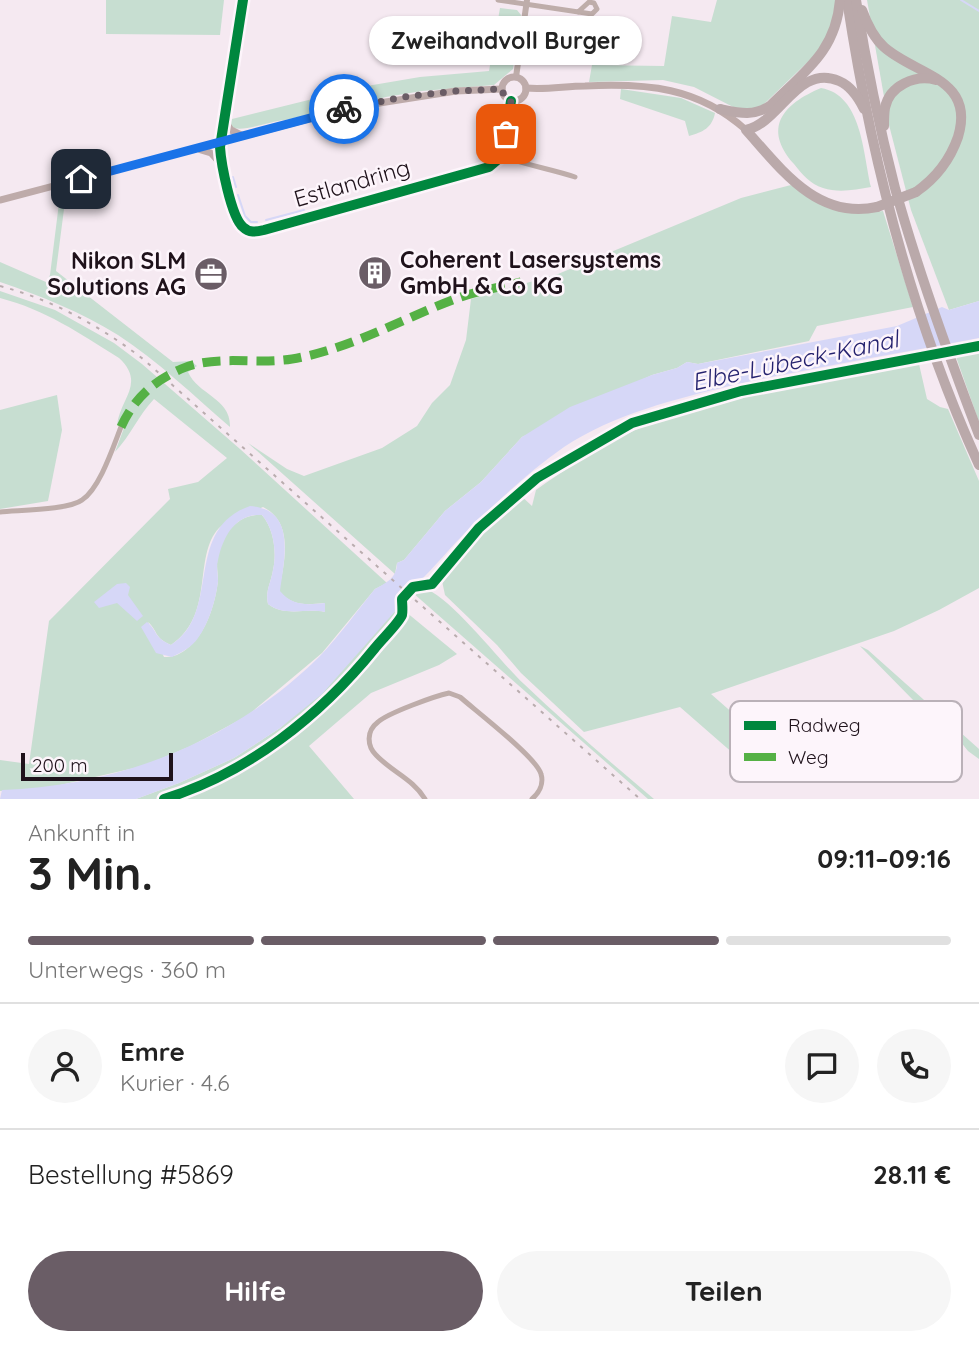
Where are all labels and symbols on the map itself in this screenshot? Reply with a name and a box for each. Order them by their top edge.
callout: Zweihandvoll Burger [370,15,642,64]
courier [309,74,379,144]
pin [476,104,536,164]
pin [51,149,111,209]
street label: Estlandring [290,152,413,213]
place label: Coherent Lasersystems GmbH & Co KG [400,245,661,300]
place label: Nikon SLM Solutions AG [47,246,186,301]
building icon: Coherent Lasersystems GmbH & Co KG [356,254,394,292]
office icon: Nikon SLM Solutions AG [192,255,230,293]
water label: Elbe-Lübeck-Kanal [689,323,903,397]
legend [730,701,962,782]
text: Radweg [788,713,861,737]
text: Weg [788,745,829,769]
scale bar [21,750,173,782]

